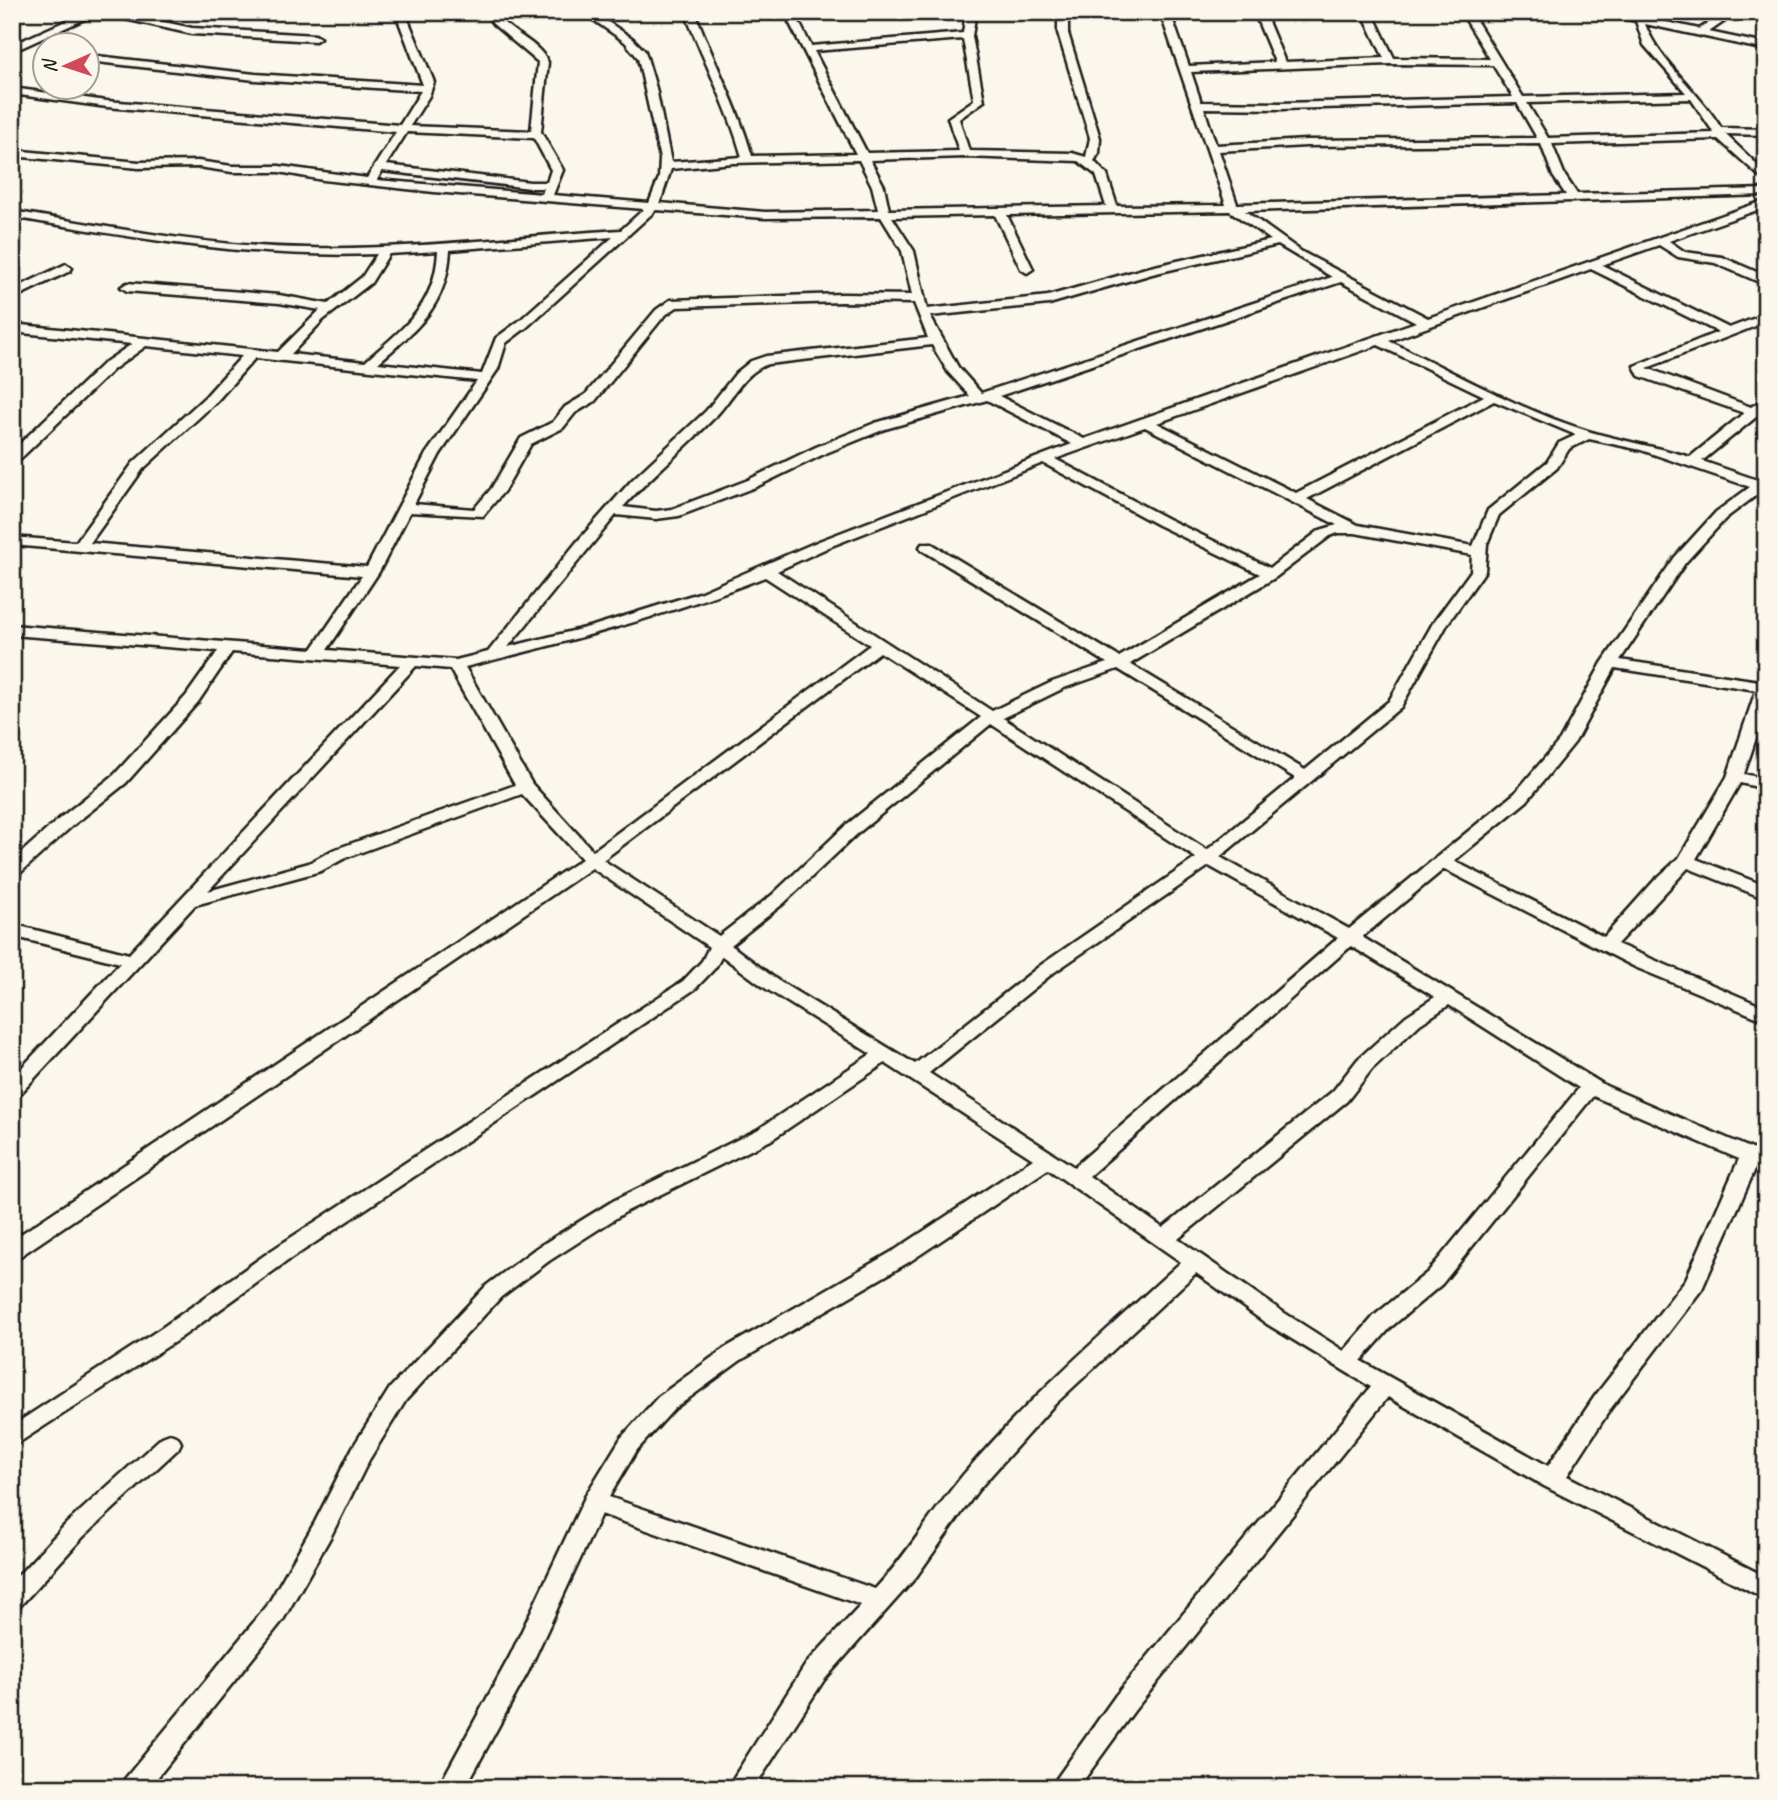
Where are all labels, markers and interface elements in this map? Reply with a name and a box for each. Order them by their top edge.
north arrow [32,32,102,102]
text: N [38,57,62,73]

